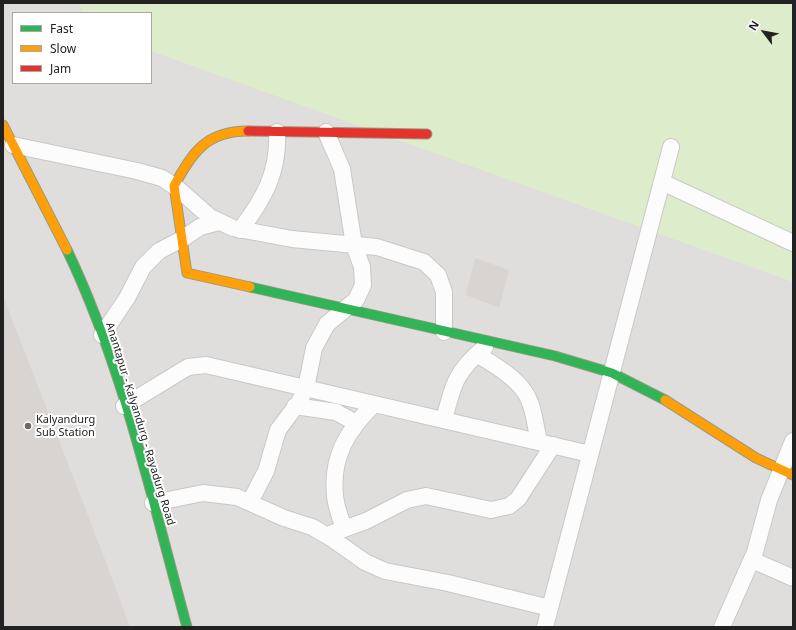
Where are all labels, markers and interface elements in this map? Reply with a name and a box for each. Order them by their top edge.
legend [12,12,152,84]
north arrow [744,12,784,52]
text: N [745,18,762,33]
text: Fast [50,20,73,37]
text: Slow [50,40,76,57]
text: Jam [50,60,71,77]
street label: Anantapur - Kalyandurg - Rayadurg Road [103,321,177,527]
place label: Kalyandurg Sub Station [36,413,95,439]
marker: Kalyandurg Sub Station [23,421,33,431]

